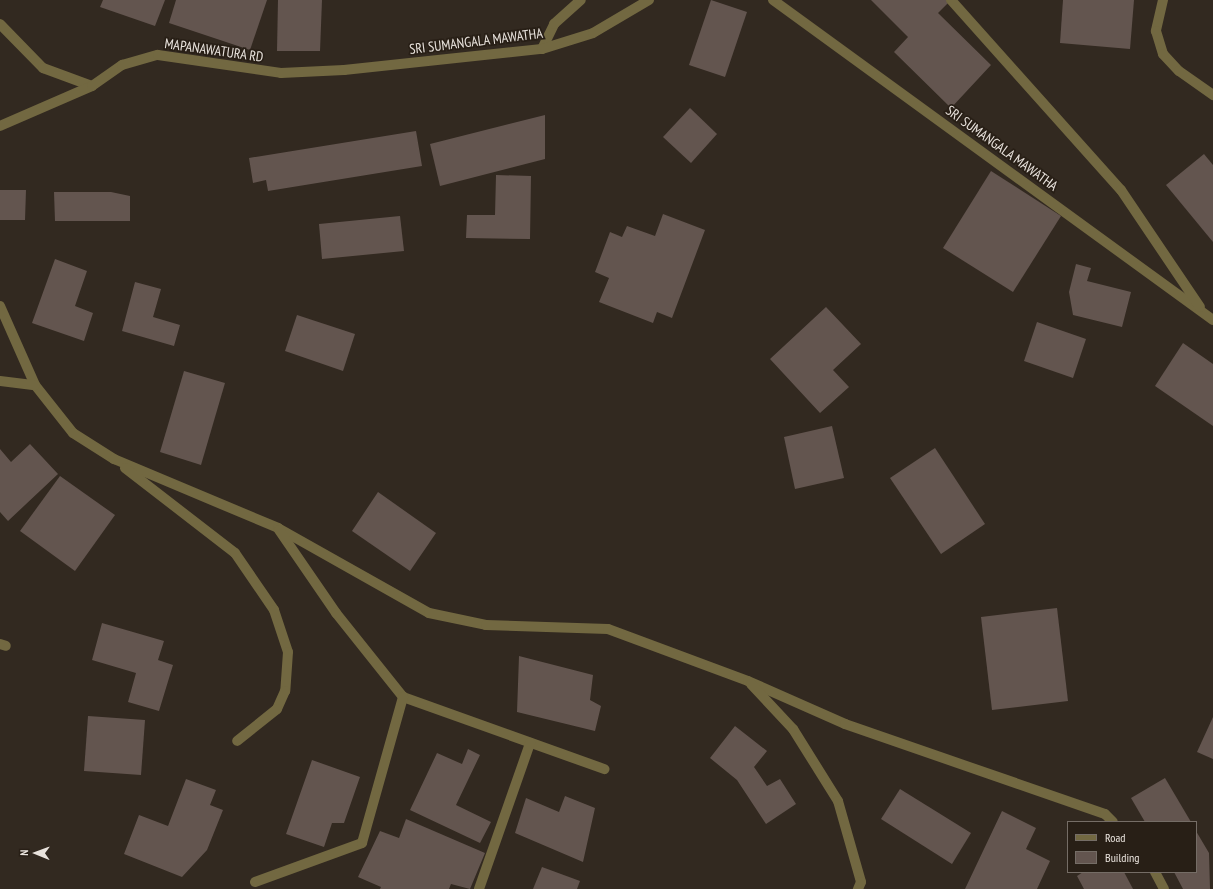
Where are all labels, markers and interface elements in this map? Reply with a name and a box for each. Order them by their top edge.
street label: SRI SUMANGALA MAWATHA [408,24,544,58]
street label: MAPANAWATURA RD [163,35,265,65]
street label: SRI SUMANGALA MAWATHA [943,102,1061,194]
legend [1067,821,1197,873]
text: Road [1105,830,1125,845]
north arrow [16,833,56,873]
text: N [17,850,31,856]
text: Building [1105,850,1140,865]

